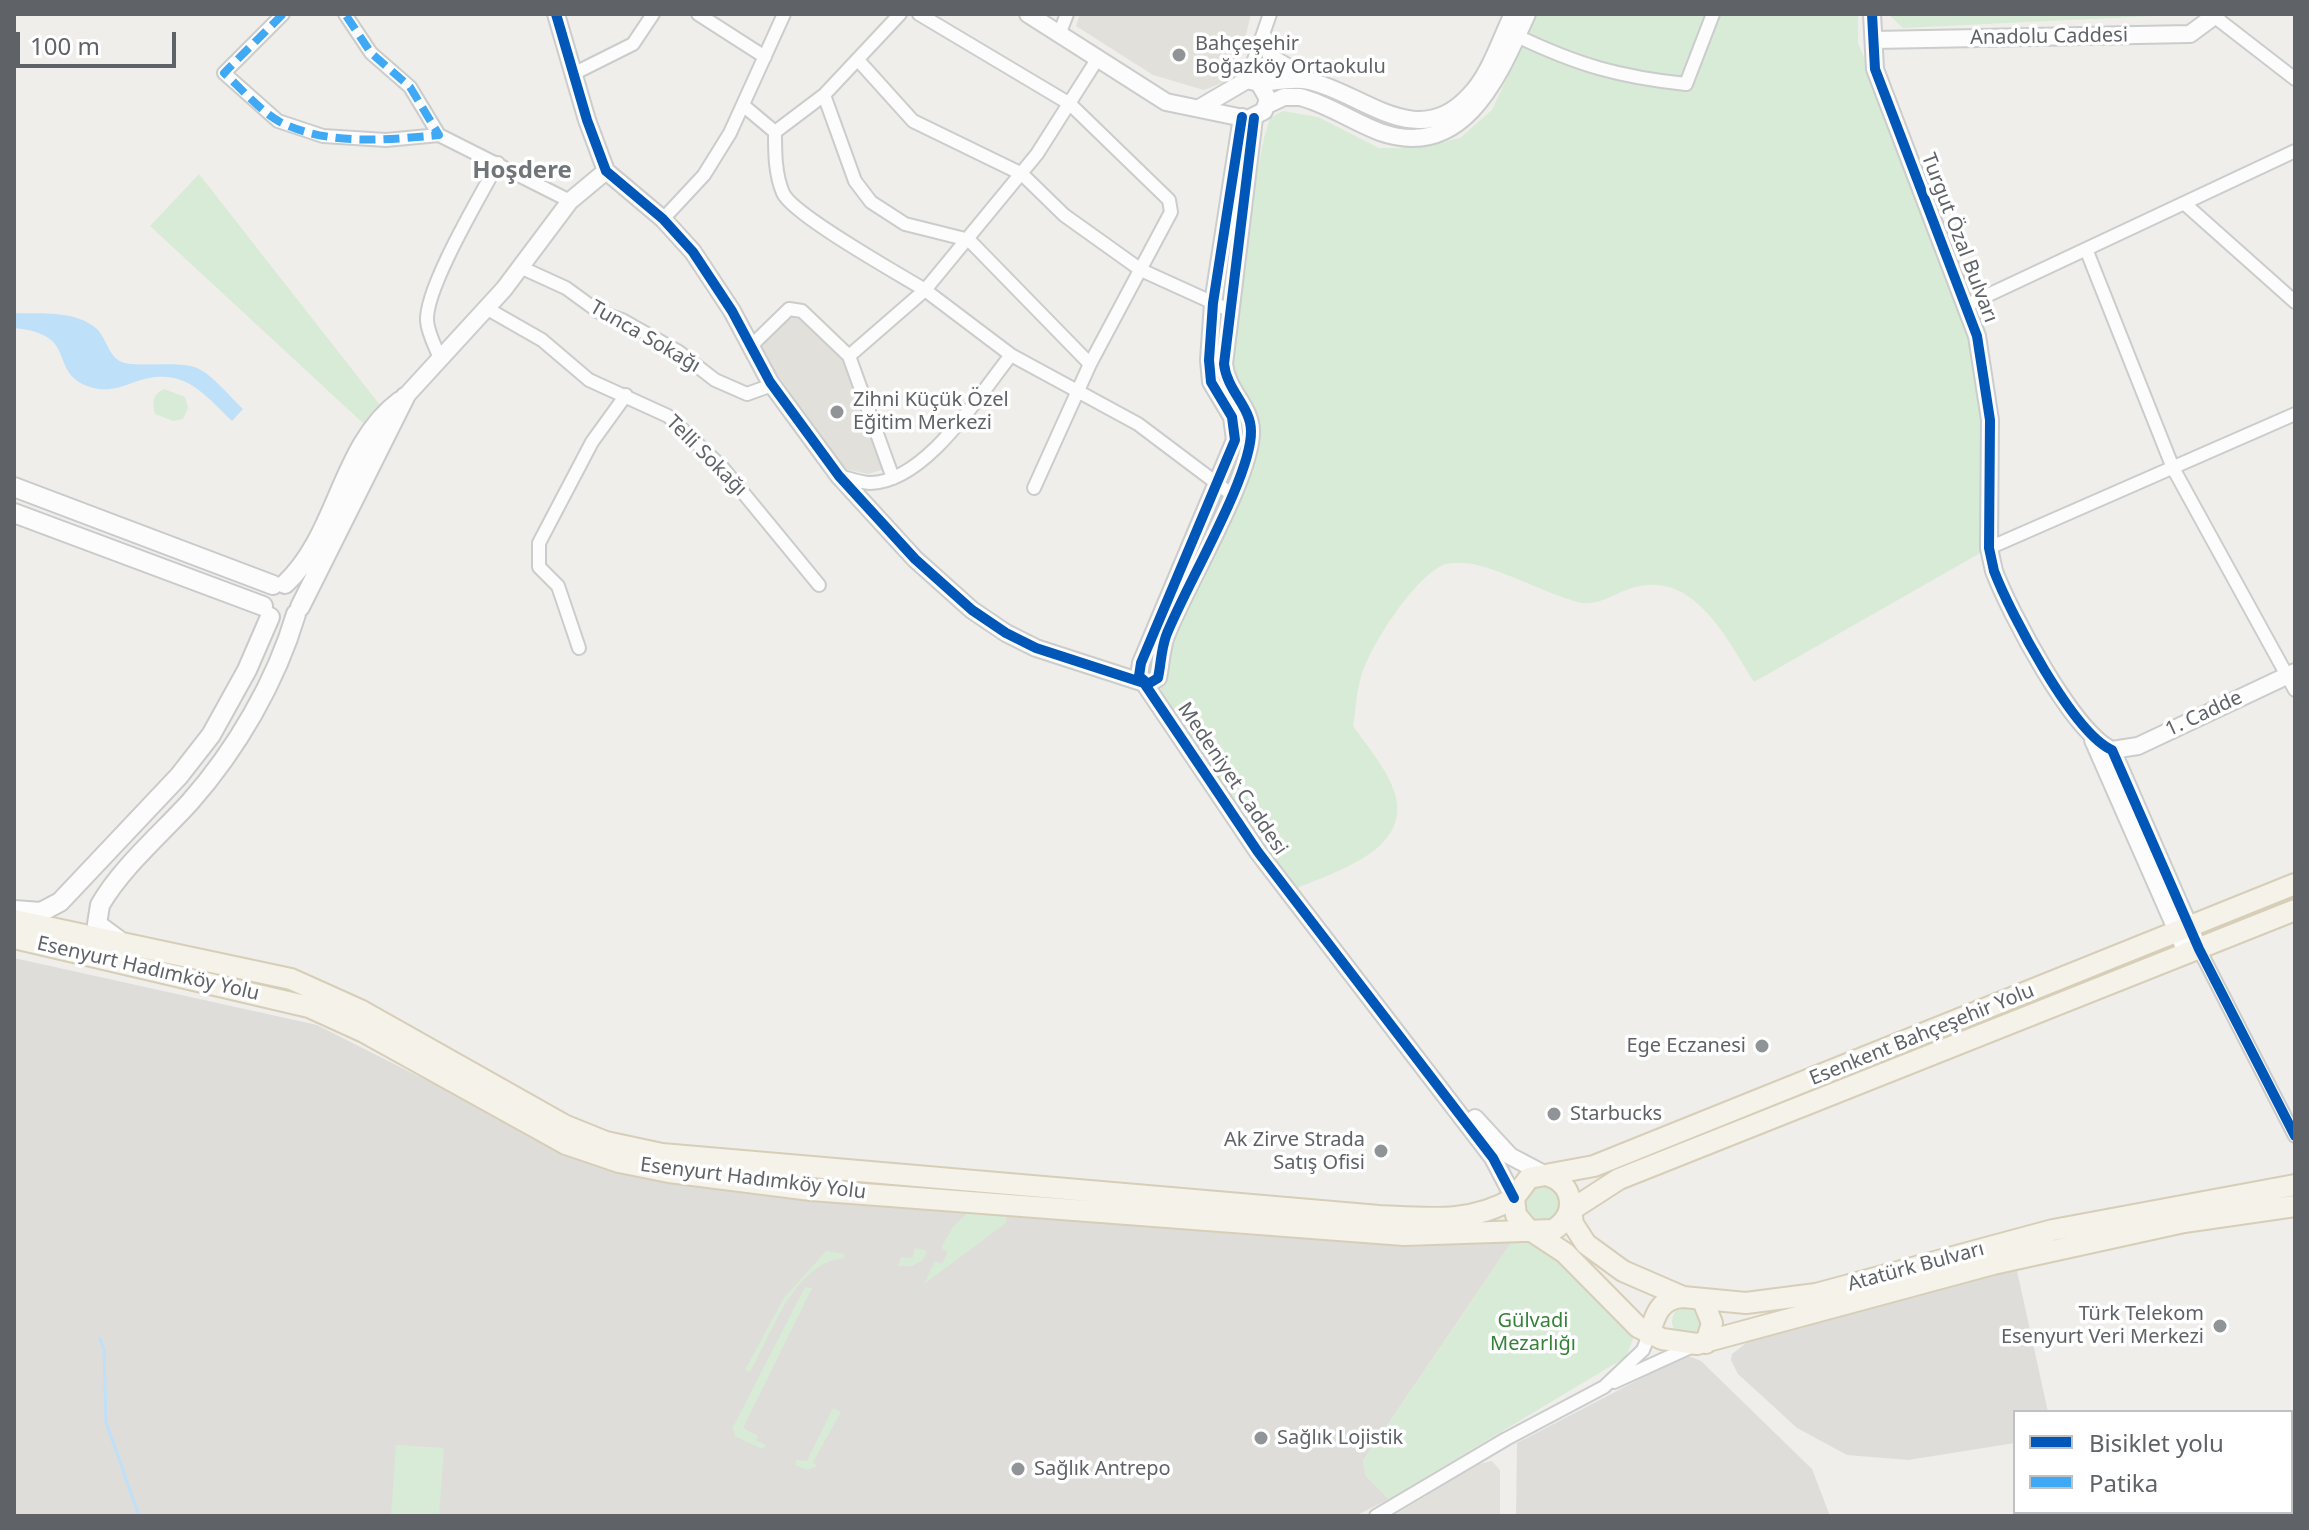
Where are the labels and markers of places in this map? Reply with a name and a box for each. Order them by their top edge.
place label: Bahçeşehir Boğazköy Ortaokulu [1195,32,1386,79]
marker: Bahçeşehir Boğazköy Ortaokulu [1170,46,1188,64]
place label: Zihni Küçük Özel Eğitim Merkezi [853,388,1009,435]
marker: Zihni Küçük Özel Eğitim Merkezi [828,403,846,421]
place label: Ege Eczanesi [1626,1034,1746,1058]
marker: Ege Eczanesi [1753,1037,1771,1055]
place label: Starbucks [1570,1102,1662,1126]
marker: Starbucks [1545,1105,1563,1123]
place label: Ak Zirve Strada Satış Ofisi [1224,1128,1365,1175]
marker: Ak Zirve Strada Satış Ofisi [1372,1142,1390,1160]
place label: Türk Telekom Esenyurt Veri Merkezi [2001,1302,2204,1349]
marker: Türk Telekom Esenyurt Veri Merkezi [2211,1317,2229,1335]
place label: Sağlık Lojistik [1277,1426,1403,1450]
marker: Sağlık Lojistik [1252,1429,1270,1447]
place label: Sağlık Antrepo [1034,1457,1171,1481]
marker: Sağlık Antrepo [1009,1460,1027,1478]

